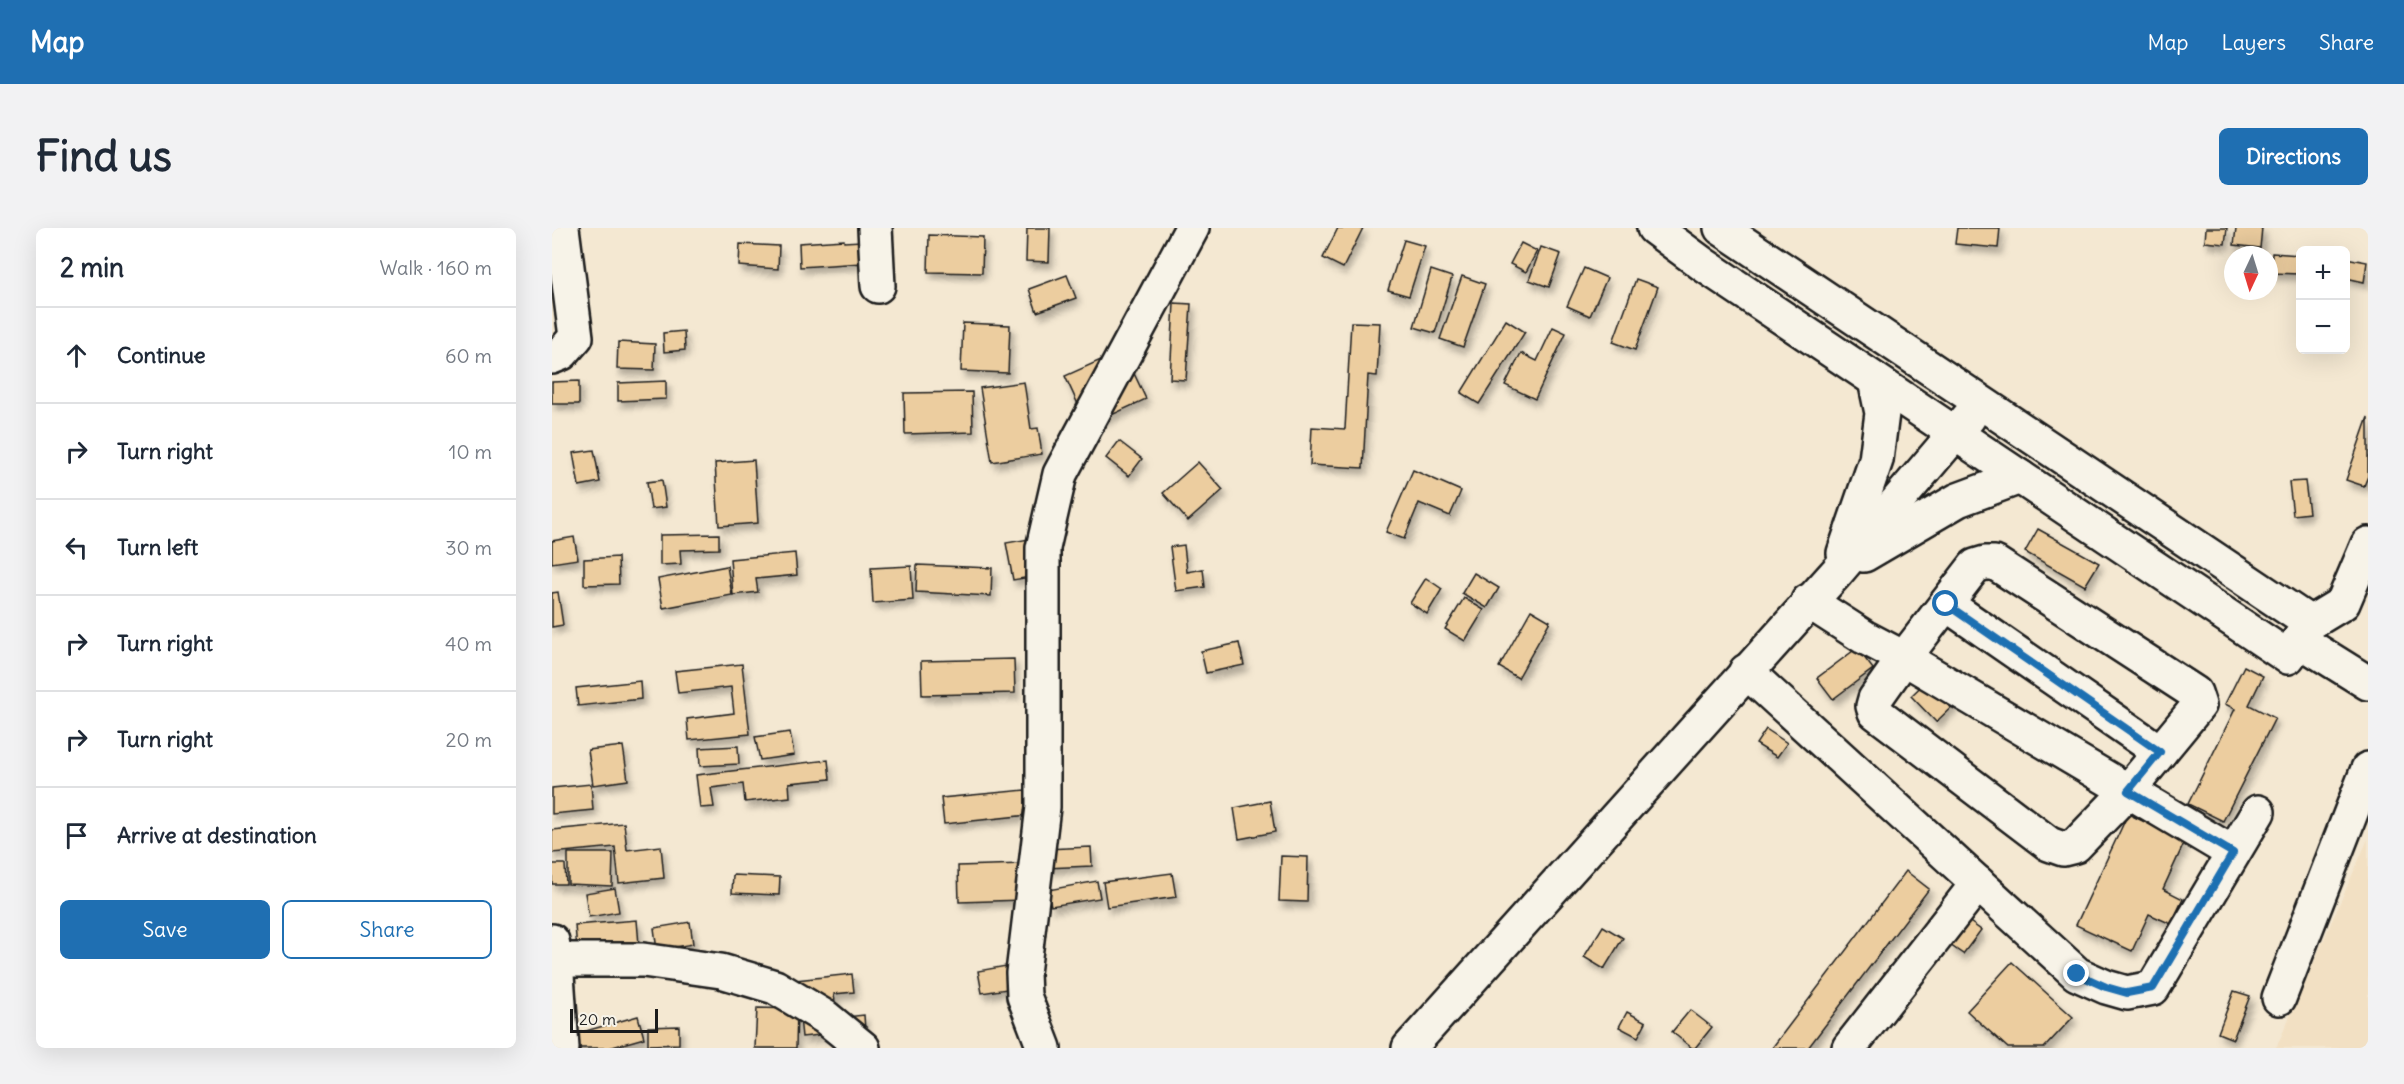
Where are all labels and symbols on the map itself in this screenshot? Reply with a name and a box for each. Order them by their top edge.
north arrow [2224,246,2278,300]
route start [1932,590,1958,616]
route end [2063,960,2089,986]
scale bar [570,1006,658,1034]

